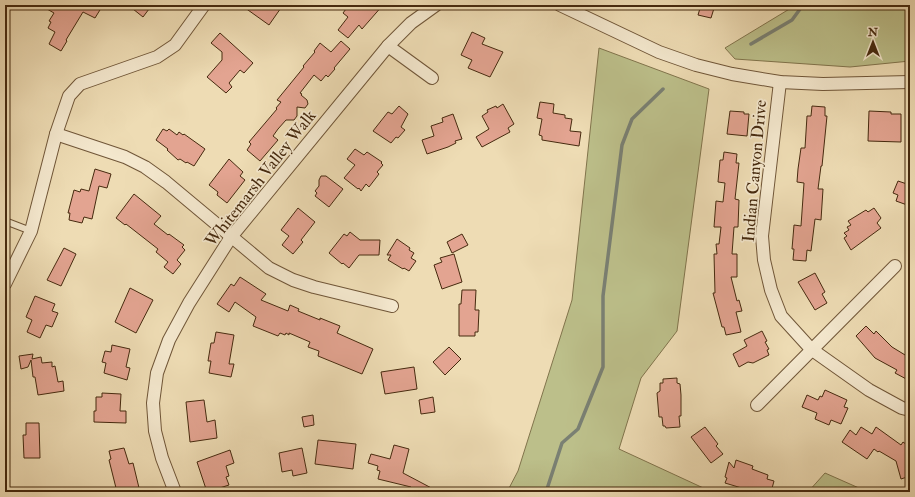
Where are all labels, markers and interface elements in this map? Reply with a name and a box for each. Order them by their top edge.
north arrow [853,22,893,62]
text: N [867,26,879,39]
street label: Indian Canyon Drive [738,99,772,243]
street label: Whitemarsh Valley Walk [200,106,321,252]

